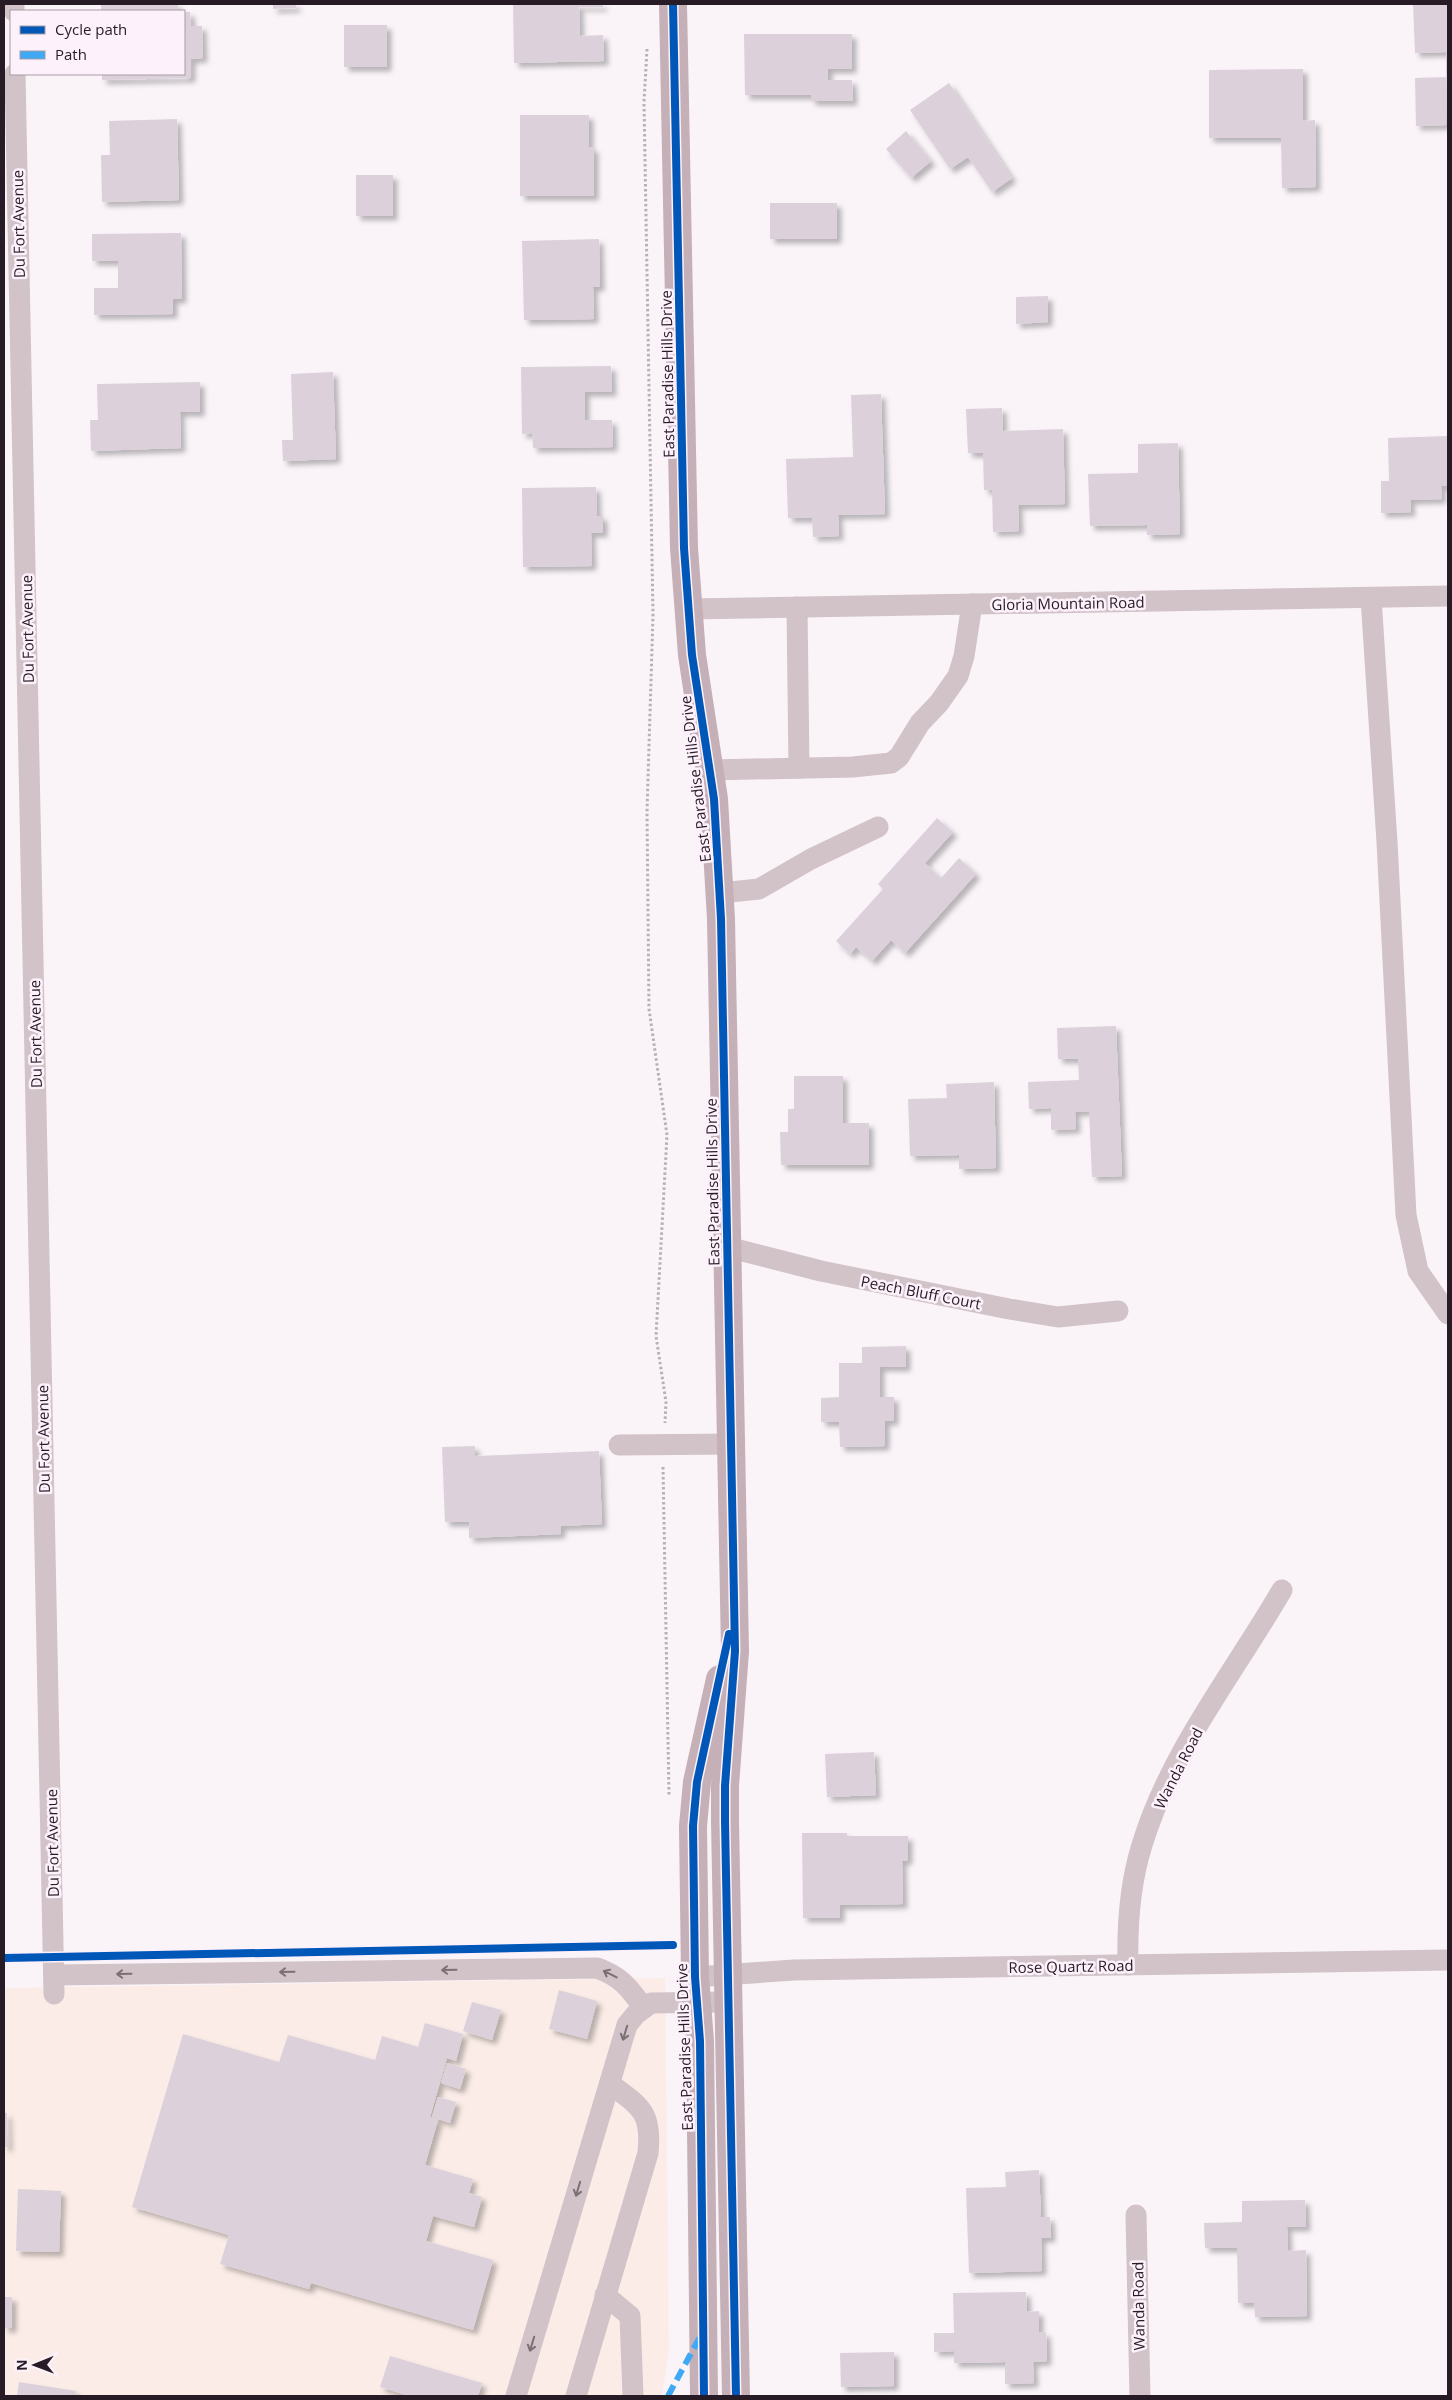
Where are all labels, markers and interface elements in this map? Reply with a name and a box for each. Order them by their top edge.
legend [10,10,185,75]
text: Cycle path [55,19,127,39]
text: Path [55,44,87,64]
street label: Du Fort Avenue [7,170,29,278]
street label: East Paradise Hills Drive [656,290,678,458]
street label: Du Fort Avenue [16,575,38,683]
street label: Gloria Mountain Road [991,592,1145,614]
street label: East Paradise Hills Drive [675,695,715,863]
street label: Du Fort Avenue [24,980,46,1088]
street label: East Paradise Hills Drive [701,1098,723,1266]
street label: Peach Bluff Court [859,1271,983,1313]
street label: Du Fort Avenue [32,1385,54,1493]
street label: Wanda Road [1149,1724,1207,1812]
street label: Du Fort Avenue [41,1789,63,1897]
street label: Rose Quartz Road [1008,1955,1134,1977]
street label: East Paradise Hills Drive [671,1963,697,2131]
one-way arrow [442,1965,458,1975]
one-way arrow [279,1967,296,1977]
one-way arrow [117,1969,133,1979]
one-way arrow [603,1969,618,1979]
one-way arrow [619,2025,629,2041]
one-way arrow [573,2180,583,2196]
street label: Wanda Road [1127,2262,1149,2350]
one-way arrow [526,2336,536,2352]
north arrow [10,2340,60,2390]
text: N [12,2359,31,2371]

